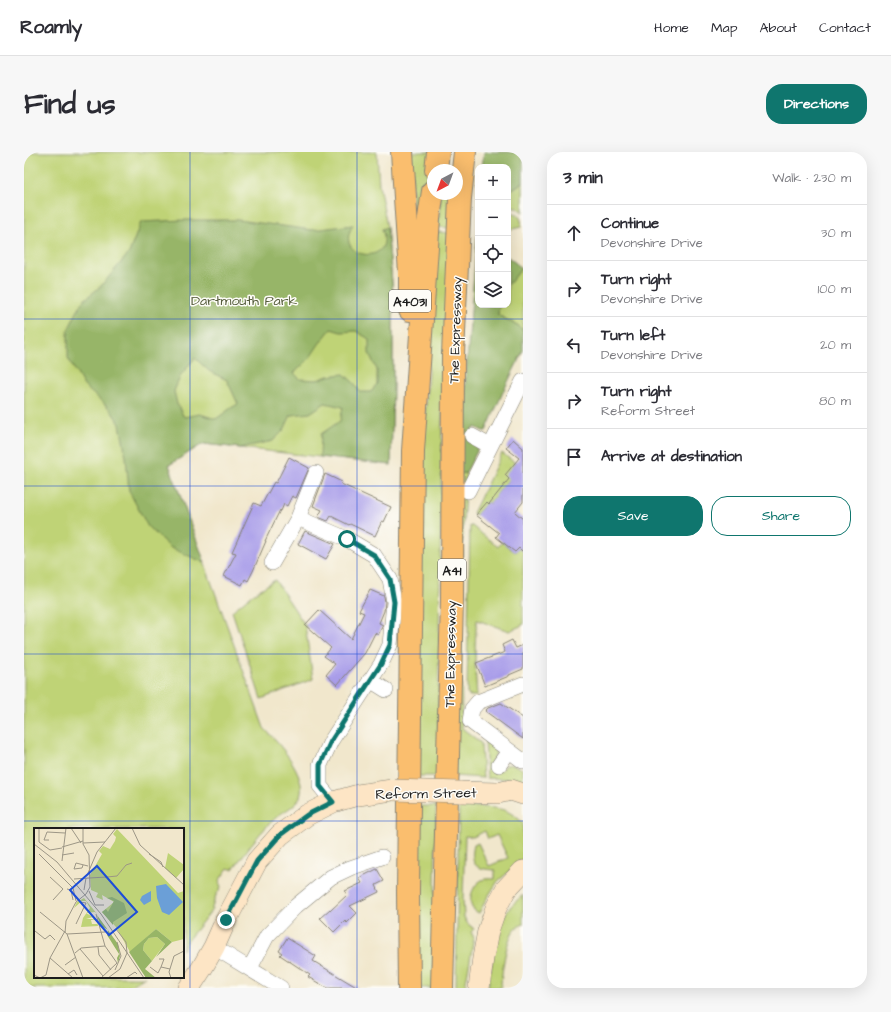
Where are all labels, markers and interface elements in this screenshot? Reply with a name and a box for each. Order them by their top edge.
text: Roamly [20,14,82,41]
text: Home [654,18,689,38]
text: Map [711,18,737,38]
text: About [759,18,797,38]
text: Contact [819,18,871,38]
button: Directions [766,84,867,124]
text: Find us [24,85,115,124]
north arrow [427,164,463,200]
map controls [475,164,511,308]
button: + [475,164,511,200]
text: 3 min [563,166,603,190]
text: Walk · 230 m [772,169,851,187]
button: − [475,200,511,236]
text: Continue [601,213,659,234]
icon: ahead [563,222,585,244]
text: 30 m [821,224,851,242]
text: Devonshire Drive [601,234,703,252]
button: locate [475,236,511,272]
text: Turn right [601,269,672,290]
button: layers [475,272,511,308]
street label: The Expressway [444,276,468,384]
icon: right [563,278,585,300]
text: 100 m [818,280,851,298]
road number: A4031 [389,290,431,312]
text: Devonshire Drive [601,290,703,308]
park label: Dartmouth Park [191,291,297,311]
text: Turn left [601,325,665,346]
icon: left [563,334,585,356]
text: 20 m [820,336,851,354]
text: Devonshire Drive [601,346,703,364]
text: Turn right [601,381,672,402]
icon: right [563,390,585,412]
text: 80 m [819,392,851,410]
text: Reform Street [601,402,695,420]
icon: arrive [563,446,585,468]
text: Arrive at destination [601,446,742,467]
button: Save [563,496,703,536]
button: Share [711,496,851,536]
route start [338,530,356,548]
road number: A41 [438,559,466,581]
street label: The Expressway [440,600,462,708]
street label: Reform Street [375,783,477,805]
inset map [34,828,184,978]
route end [217,911,235,929]

